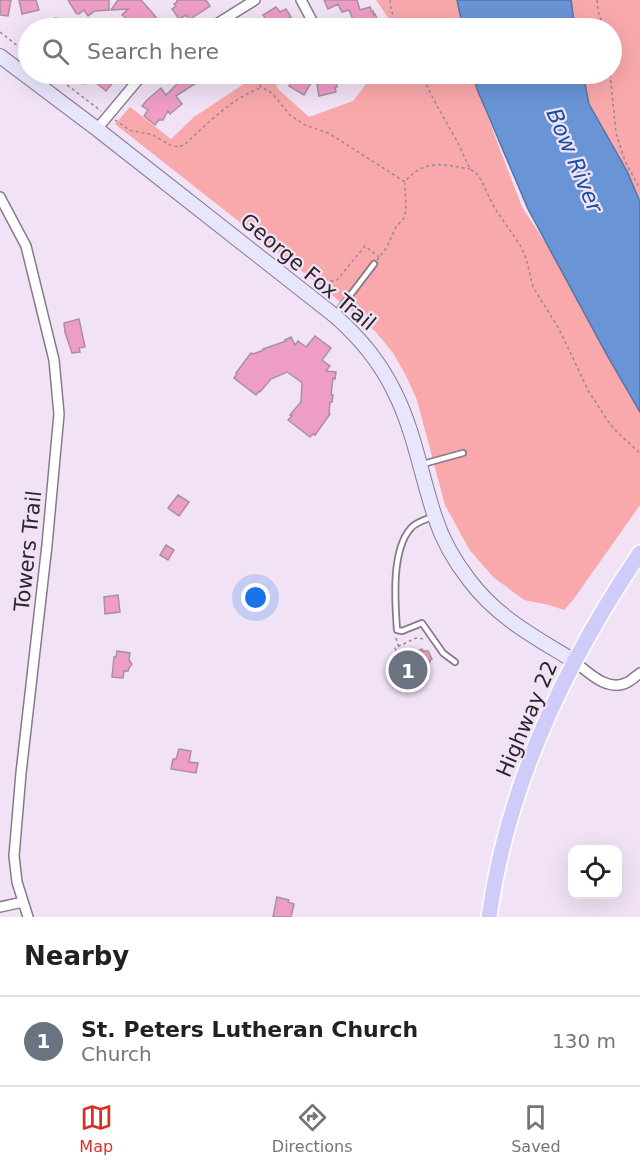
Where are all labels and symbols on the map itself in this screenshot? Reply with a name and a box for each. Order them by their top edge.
water label: Bow River [541,104,608,218]
street label: George Fox Trail [236,209,380,335]
street label: Towers Trail [10,489,46,614]
your location [241,583,270,612]
pin: 1 [388,648,428,692]
street label: Highway 22 [492,657,562,781]

